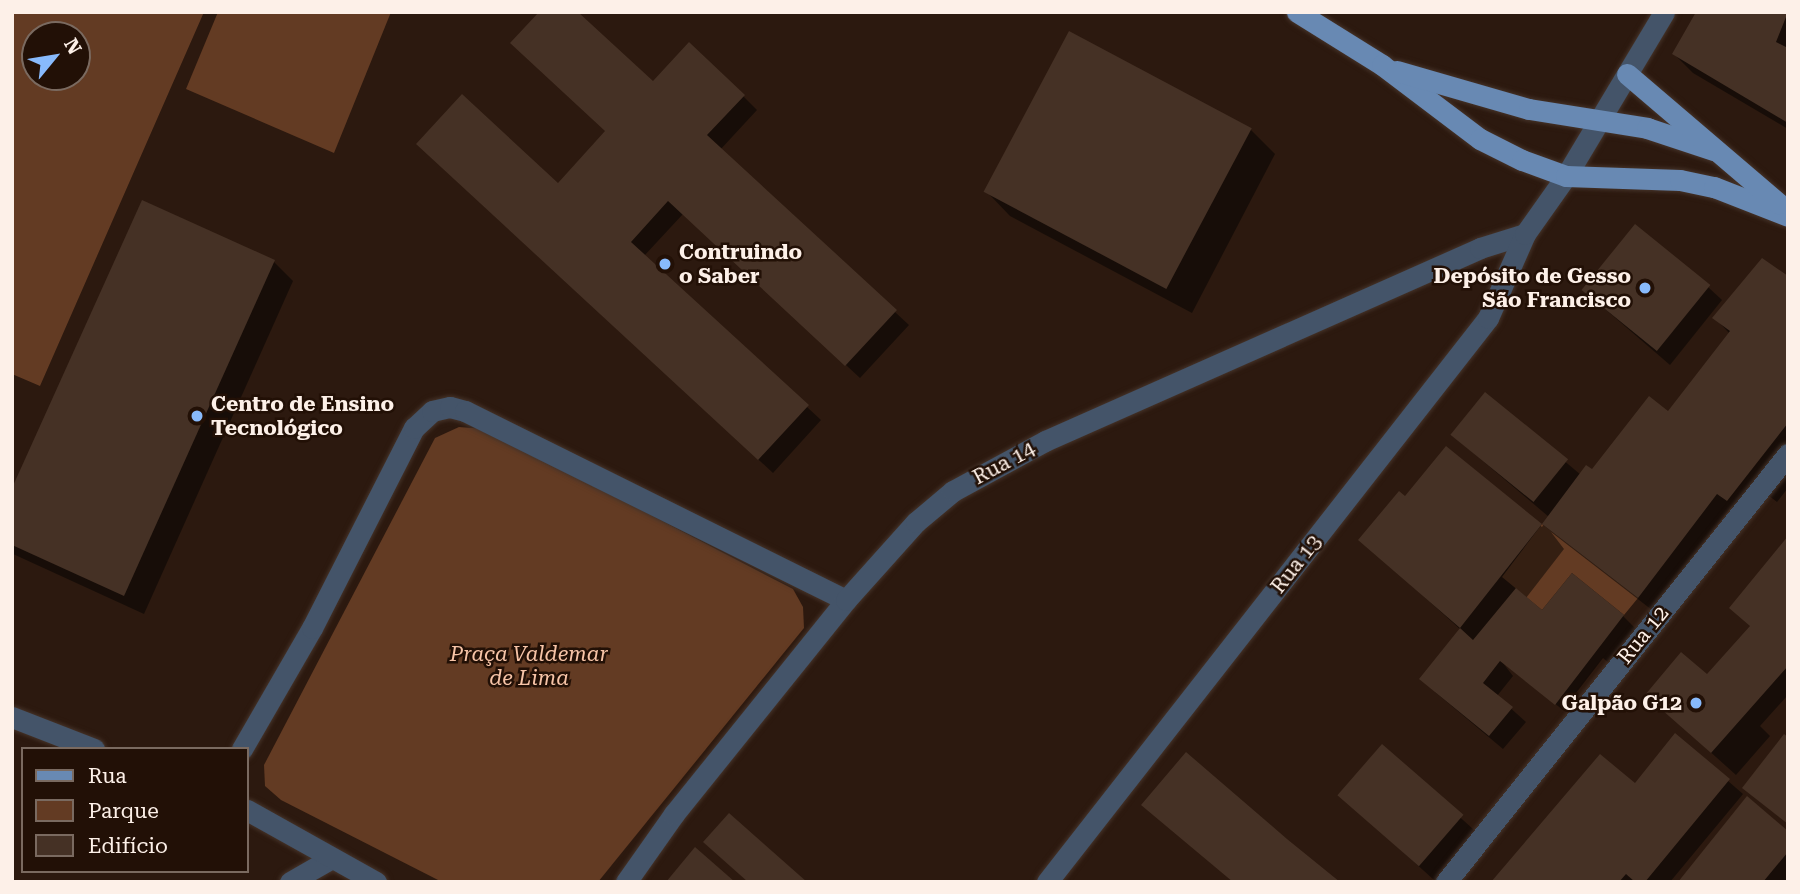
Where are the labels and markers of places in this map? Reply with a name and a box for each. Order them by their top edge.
place label: Contruindo o Saber [679,239,802,289]
marker: Contruindo o Saber [657,256,673,272]
place label: Depósito de Gesso São Francisco [1433,263,1631,313]
marker: Depósito de Gesso São Francisco [1637,280,1653,296]
place label: Centro de Ensino Tecnológico [211,391,394,441]
marker: Centro de Ensino Tecnológico [189,408,205,424]
place label: Galpão G12 [1561,690,1682,716]
marker: Galpão G12 [1688,695,1704,711]

